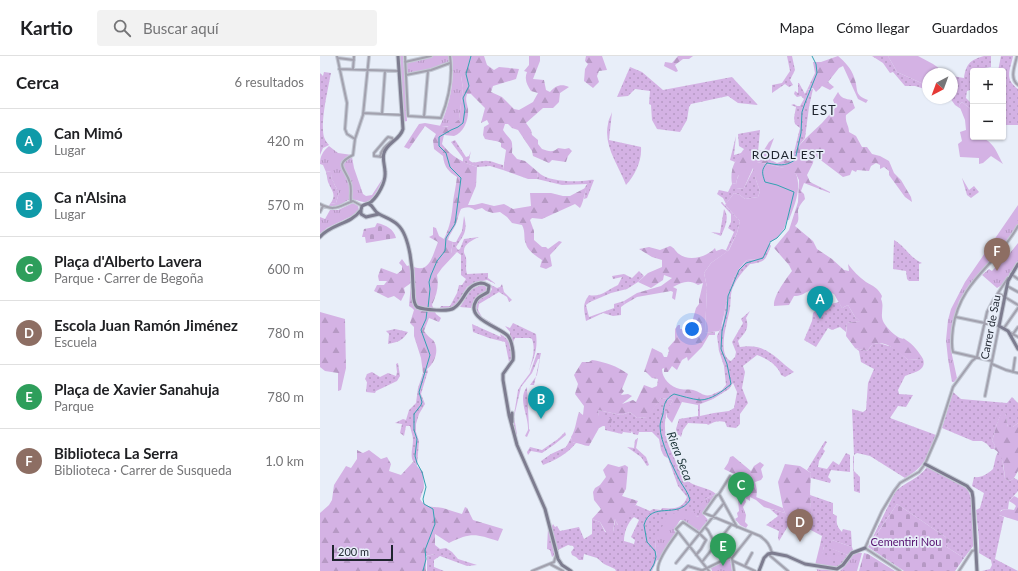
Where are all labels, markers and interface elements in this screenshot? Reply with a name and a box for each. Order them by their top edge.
search box [97,10,377,46]
text: Kartio [20,16,73,39]
icon: search [111,17,133,39]
text: Buscar aquí [143,19,219,37]
text: Mapa [780,19,814,36]
text: Cómo llegar [836,19,910,36]
text: Guardados [932,19,998,36]
north arrow [922,68,958,104]
map controls [970,68,1006,140]
button: + [970,68,1006,104]
text: Cerca [16,72,59,93]
text: 6 resultados [234,74,304,90]
district label: EST [811,102,837,118]
button: − [970,104,1006,140]
text: Can Mimó [54,124,123,142]
text: A [24,133,34,149]
text: 420 m [267,133,304,149]
text: Lugar [54,142,86,158]
district label: RODAL EST [752,147,824,162]
text: Ca n'Alsina [54,188,126,206]
text: B [25,197,33,213]
text: 570 m [267,197,304,213]
text: Lugar [54,206,86,222]
pin: F [984,238,1010,271]
text: Plaça d'Alberto Lavera [54,252,202,270]
text: C [25,261,33,277]
text: 600 m [267,261,304,277]
text: Parque · Carrer de Begoña [54,270,203,286]
pin: A [807,286,833,319]
street label: Carrer de Sau [977,294,1003,360]
text: Escola Juan Ramón Jiménez [54,316,238,334]
your location [682,319,702,339]
text: D [24,325,34,341]
text: 780 m [267,325,304,341]
text: Escuela [54,334,97,350]
text: Plaça de Xavier Sanahuja [54,380,219,398]
pin: B [528,386,554,419]
text: E [25,389,33,405]
text: 780 m [267,389,304,405]
text: Parque [54,398,94,414]
water label: Riera Seca [664,429,696,483]
text: Biblioteca La Serra [54,444,178,462]
text: F [25,453,33,469]
text: 1.0 km [265,453,304,469]
text: Biblioteca · Carrer de Susqueda [54,462,232,478]
pin: C [728,472,754,505]
pin: D [787,509,813,542]
pin: E [710,533,736,566]
park label: Cementiri Nou [871,535,941,548]
scale bar [332,543,393,562]
text: 200 m [338,545,369,558]

